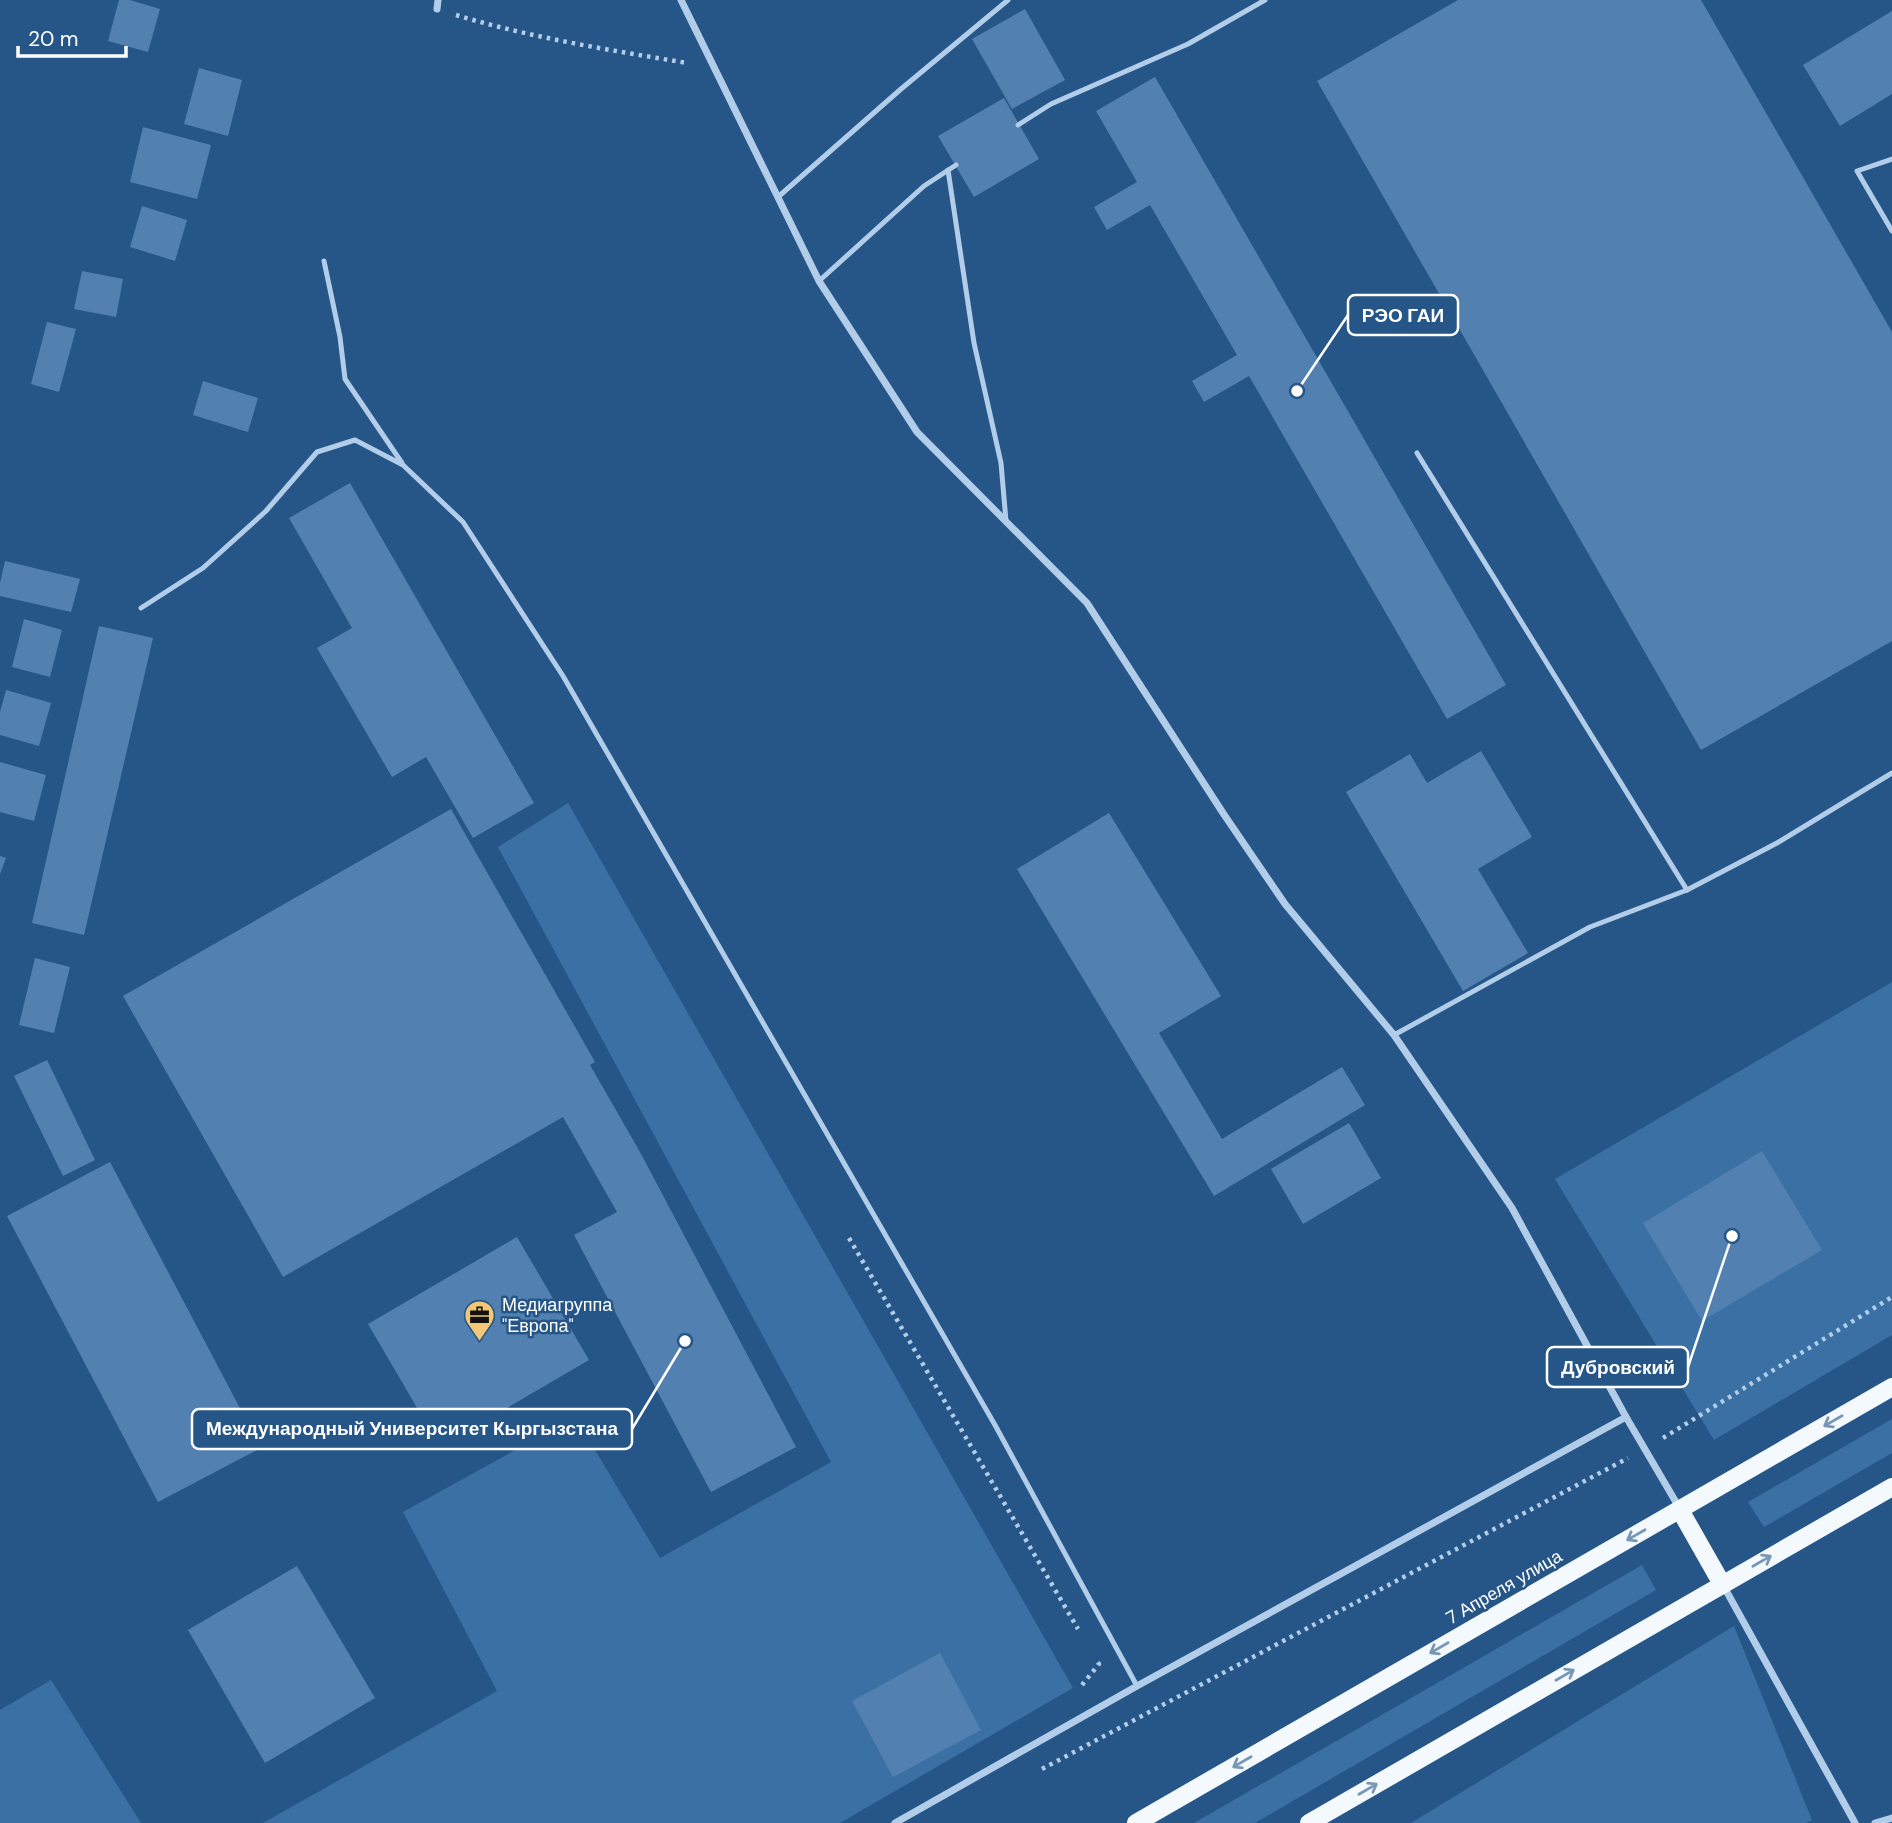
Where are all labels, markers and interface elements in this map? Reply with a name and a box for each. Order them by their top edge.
scale bar [18,14,126,58]
text: 20 m [28,25,79,53]
callout: РЭО ГАИ [1348,295,1458,335]
text: РЭО ГАИ [1362,303,1444,328]
place label: Медиагруппа "Европа" [502,1293,613,1338]
office icon: Медиагруппа "Европа" [462,1298,496,1342]
callout: Дубровский [1547,1347,1688,1387]
text: Дубровский [1561,1355,1675,1380]
callout: Международный Университет Кыргызстана [192,1409,632,1449]
one-way arrow [1823,1415,1844,1428]
text: Международный Университет Кыргызстана [206,1416,618,1441]
one-way arrow [1627,1528,1647,1542]
street label: 7 Апреля улица [1442,1544,1567,1630]
one-way arrow [1752,1554,1772,1568]
one-way arrow [1429,1642,1449,1656]
one-way arrow [1555,1668,1575,1682]
one-way arrow [1232,1755,1252,1769]
one-way arrow [1358,1782,1378,1796]

